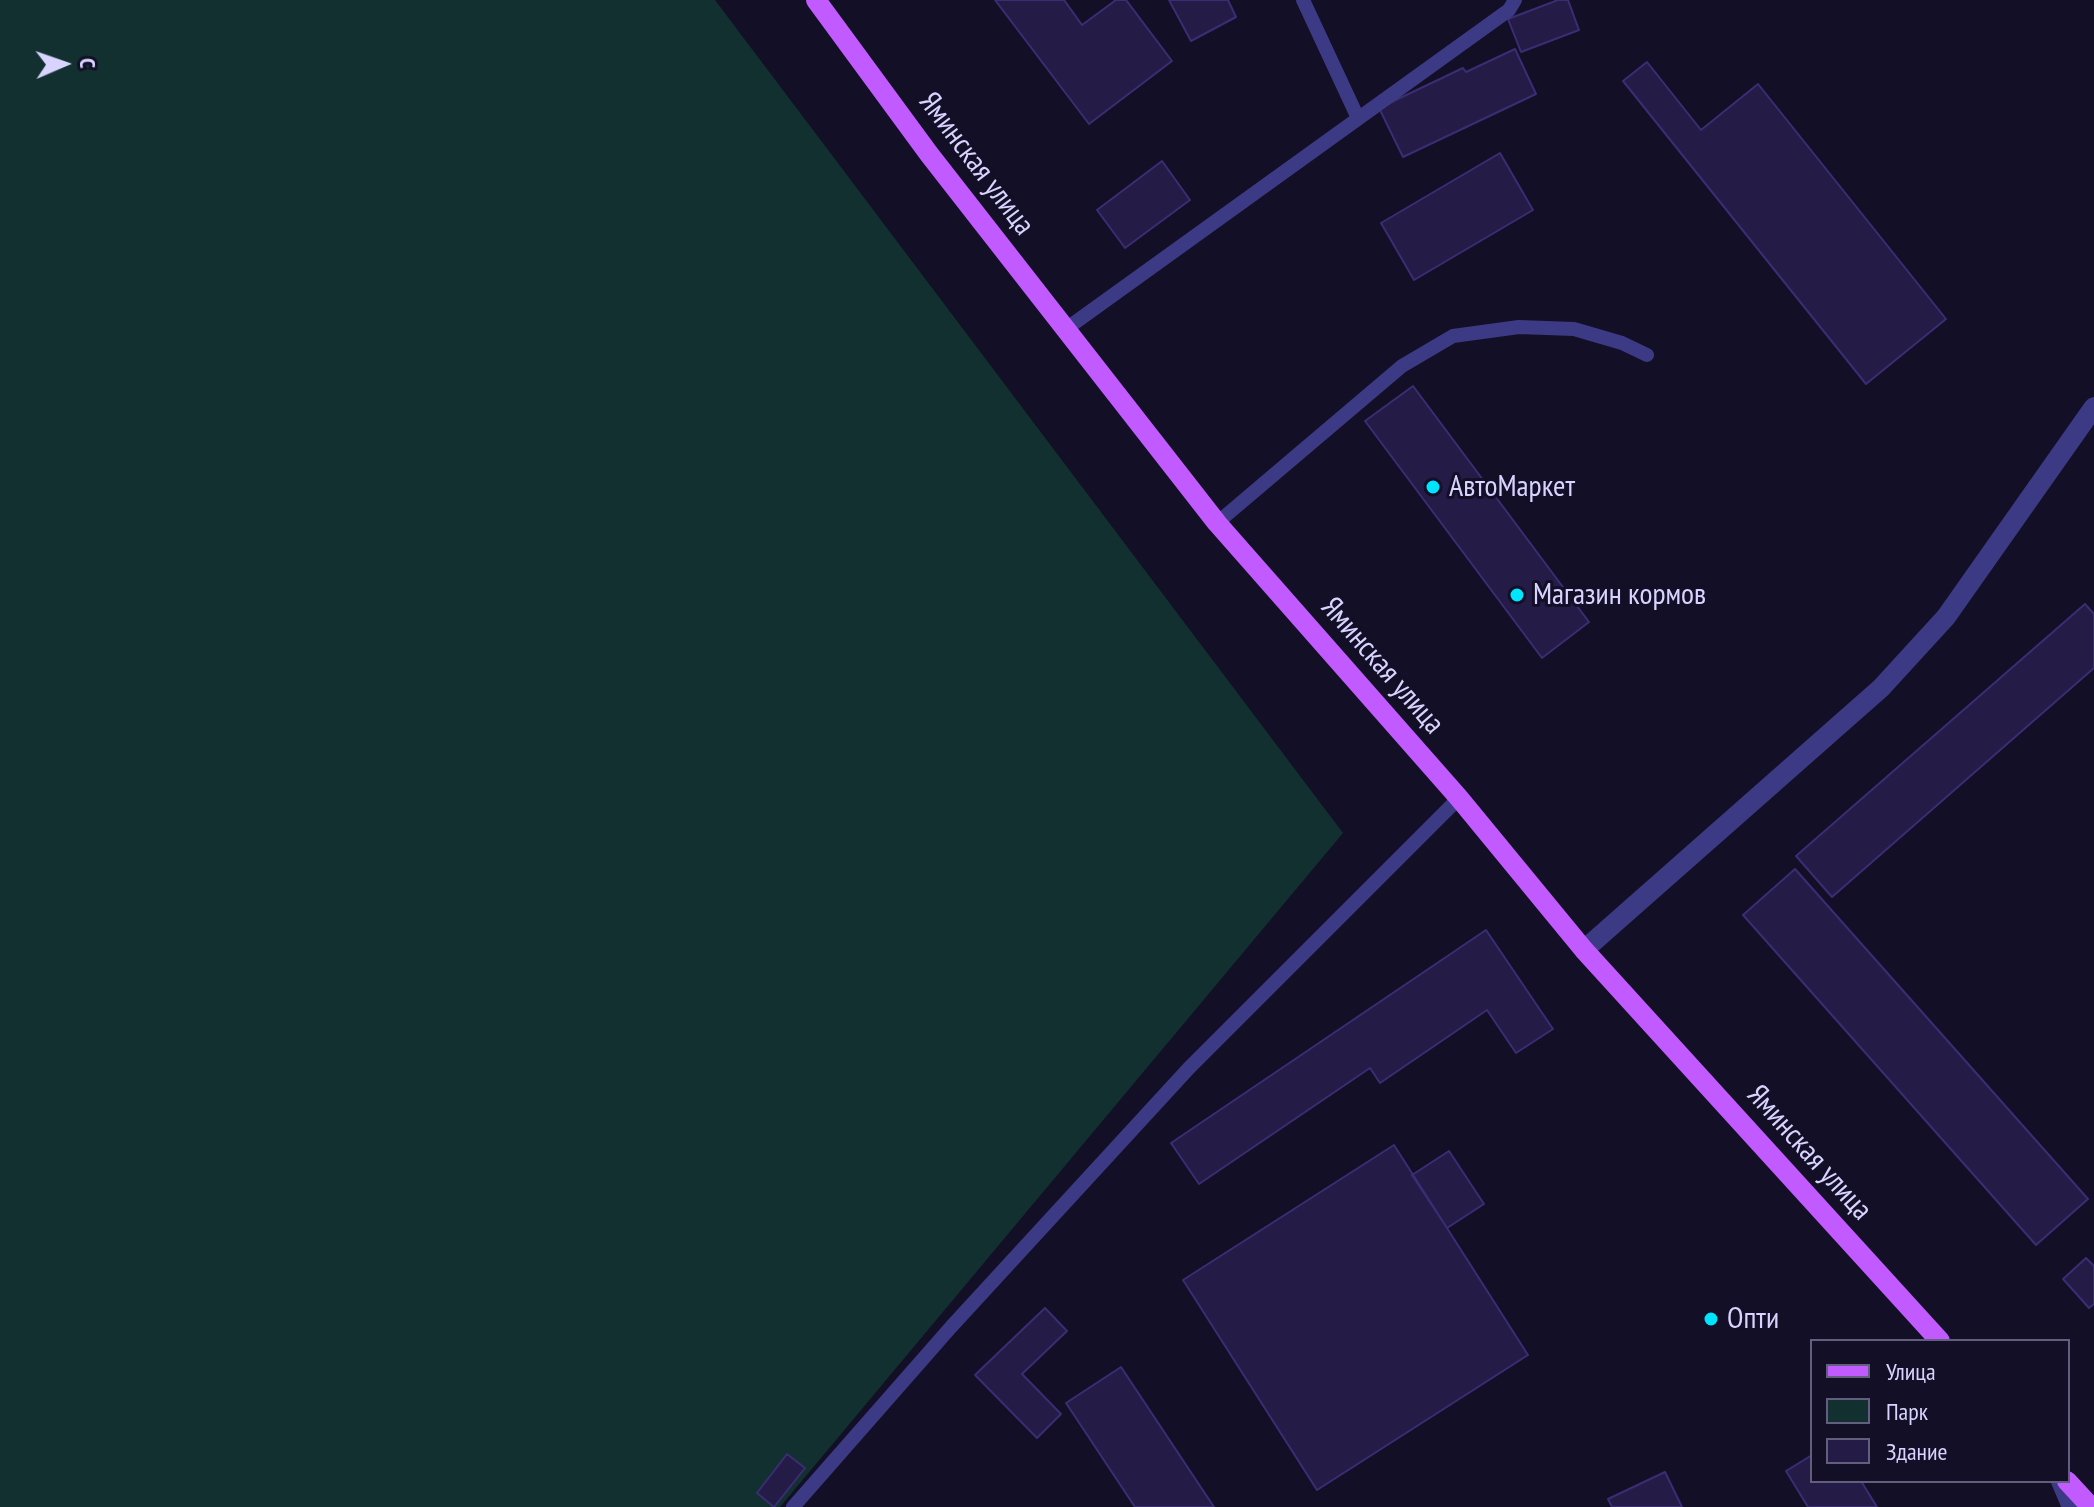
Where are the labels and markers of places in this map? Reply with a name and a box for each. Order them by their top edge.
place label: АвтоМаркет [1449,469,1575,505]
marker: АвтоМаркет [1424,478,1442,496]
place label: Магазин кормов [1533,577,1706,613]
marker: Магазин кормов [1508,586,1526,604]
place label: Опти [1727,1301,1779,1337]
marker: Опти [1702,1310,1720,1328]

